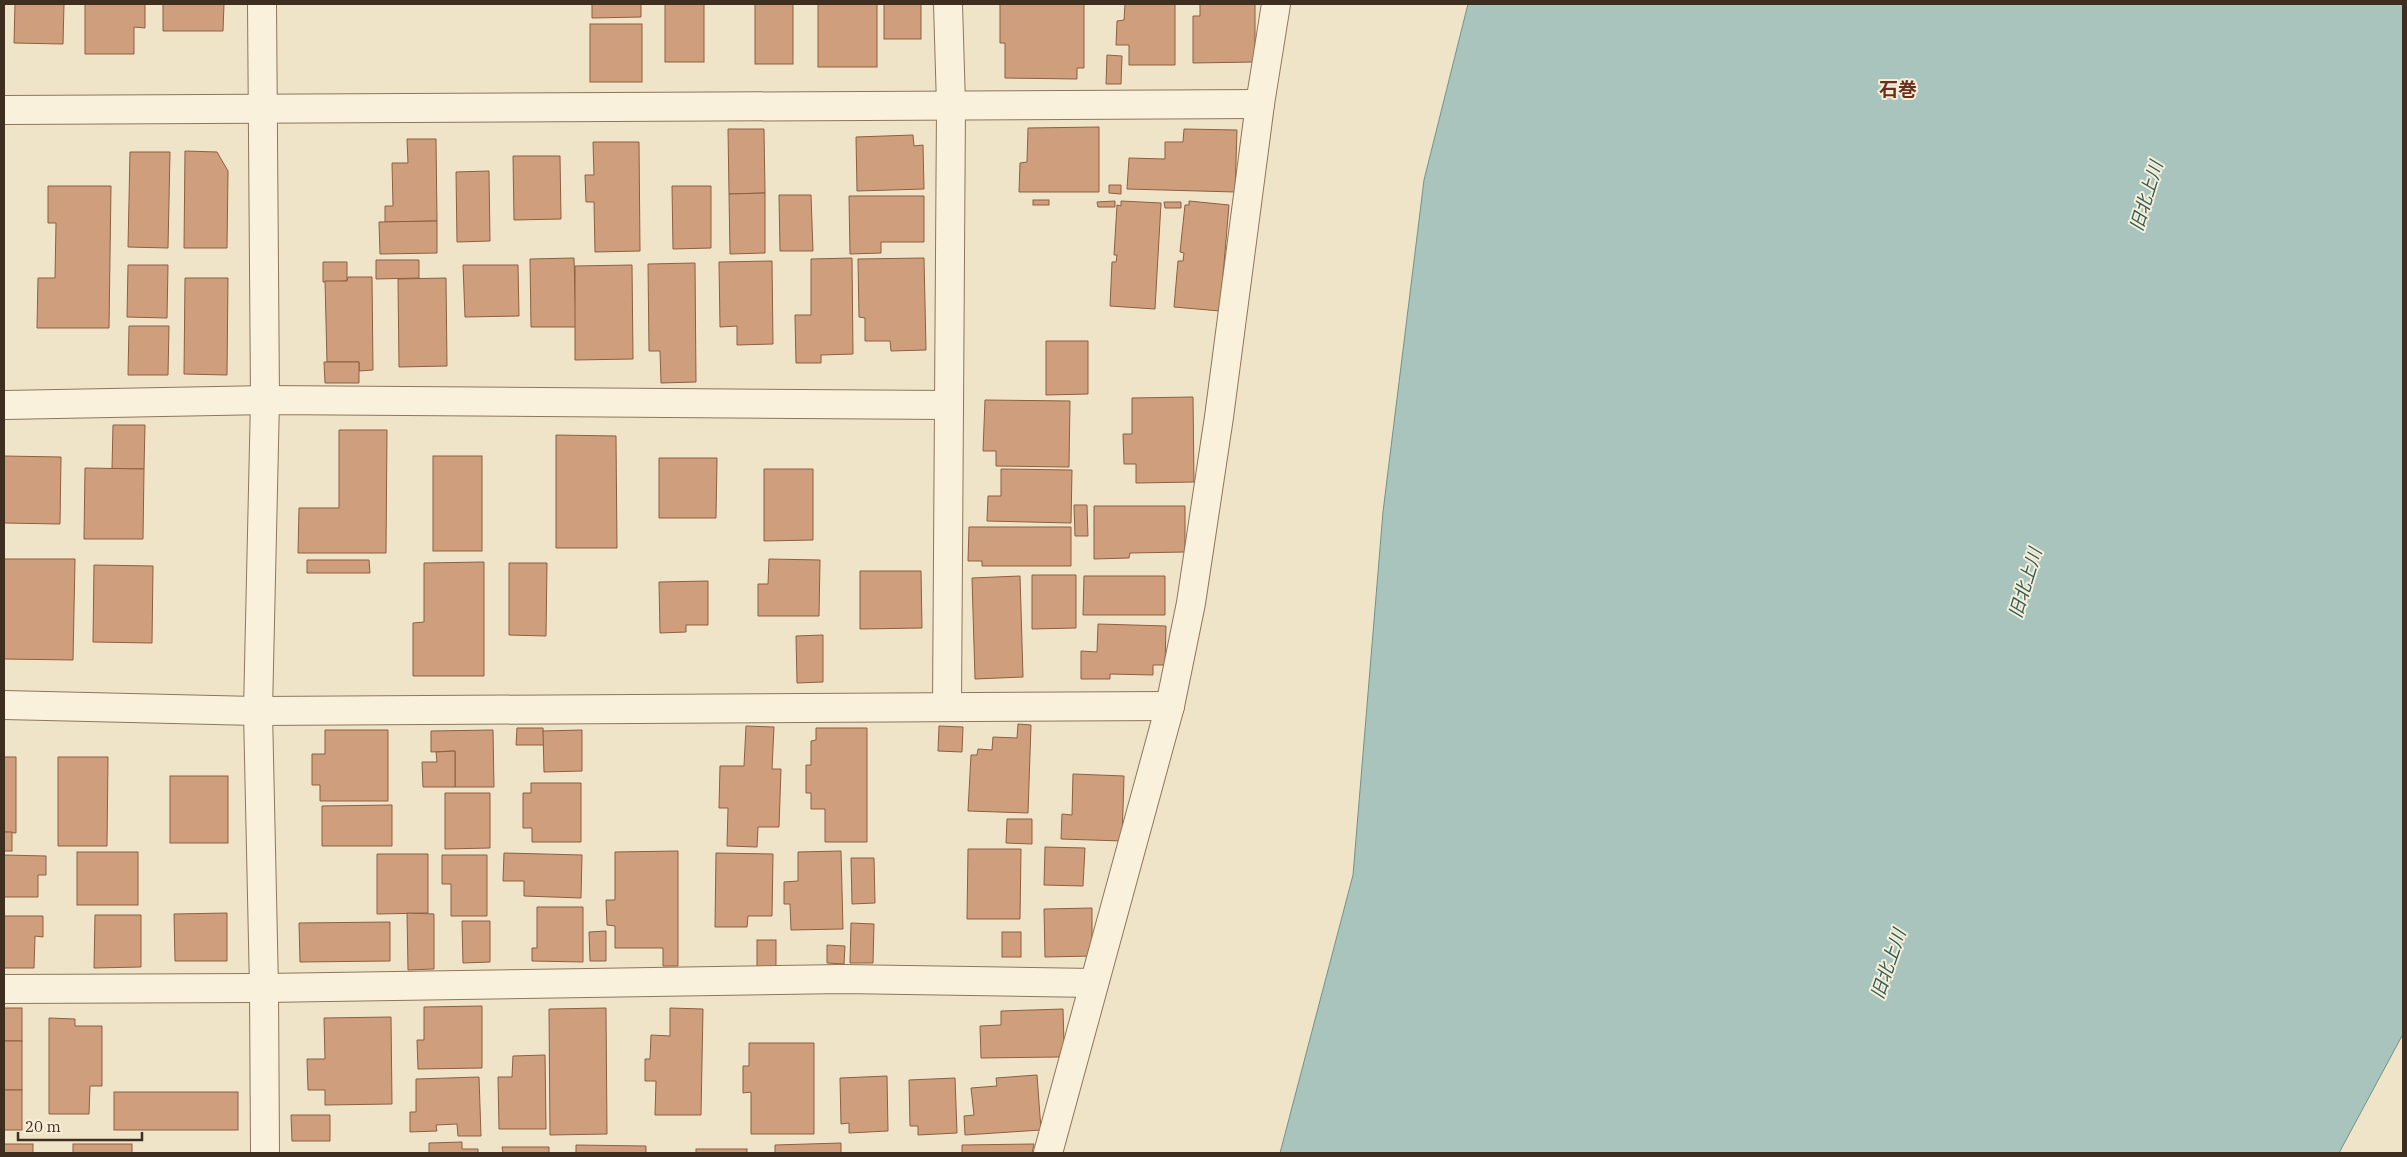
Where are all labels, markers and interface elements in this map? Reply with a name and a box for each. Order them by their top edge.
district label: 石巻 [1879,77,1917,101]
water label: 旧北上川 [2124,156,2168,234]
water label: 旧北上川 [2003,543,2047,621]
water label: 旧北上川 [1865,924,1911,1002]
scale bar [18,1110,141,1142]
text: 20 m [25,1117,61,1136]

